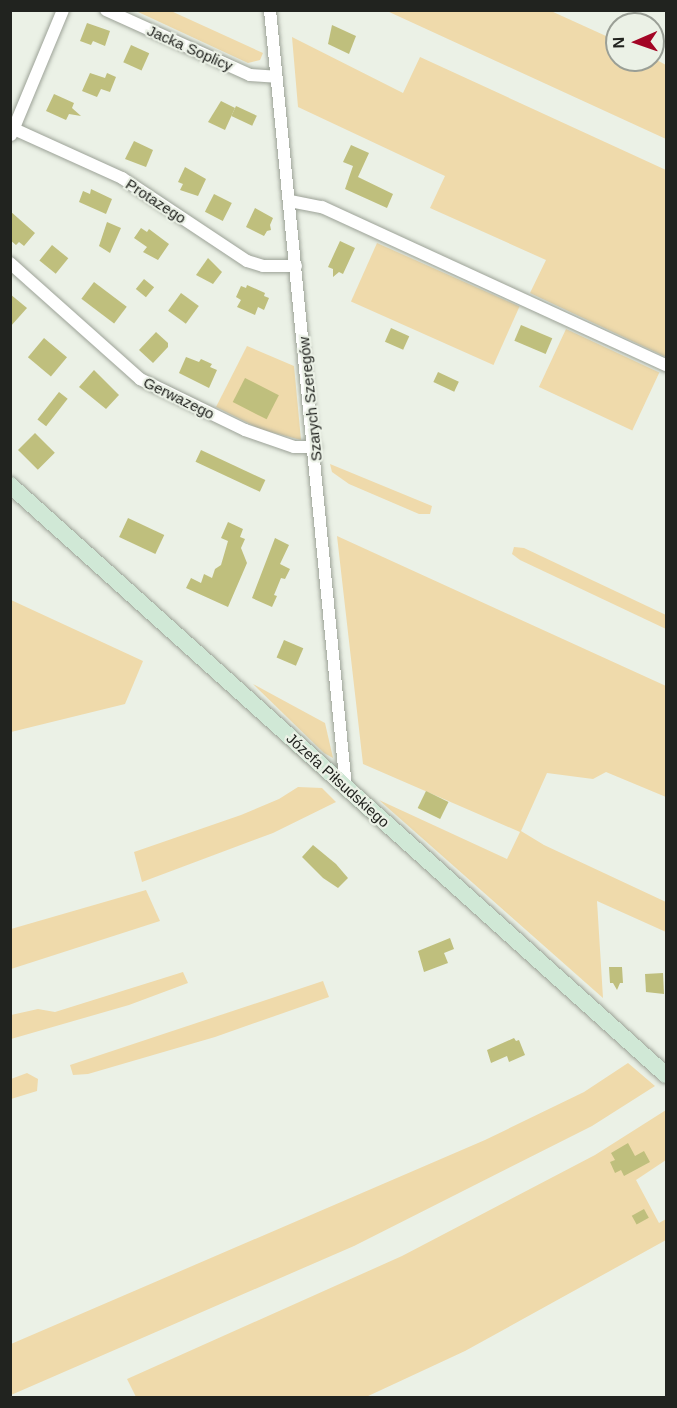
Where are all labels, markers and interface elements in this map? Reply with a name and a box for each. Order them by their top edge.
north arrow [605,12,665,72]
street label: Jacka Soplicy [144,21,236,75]
text: N [610,37,627,49]
street label: Protazego [122,175,190,227]
street label: Szarych Szeregów [295,336,325,462]
street label: Gerwazego [141,373,217,423]
street label: Józefa Piłsudskiego [283,729,393,831]

